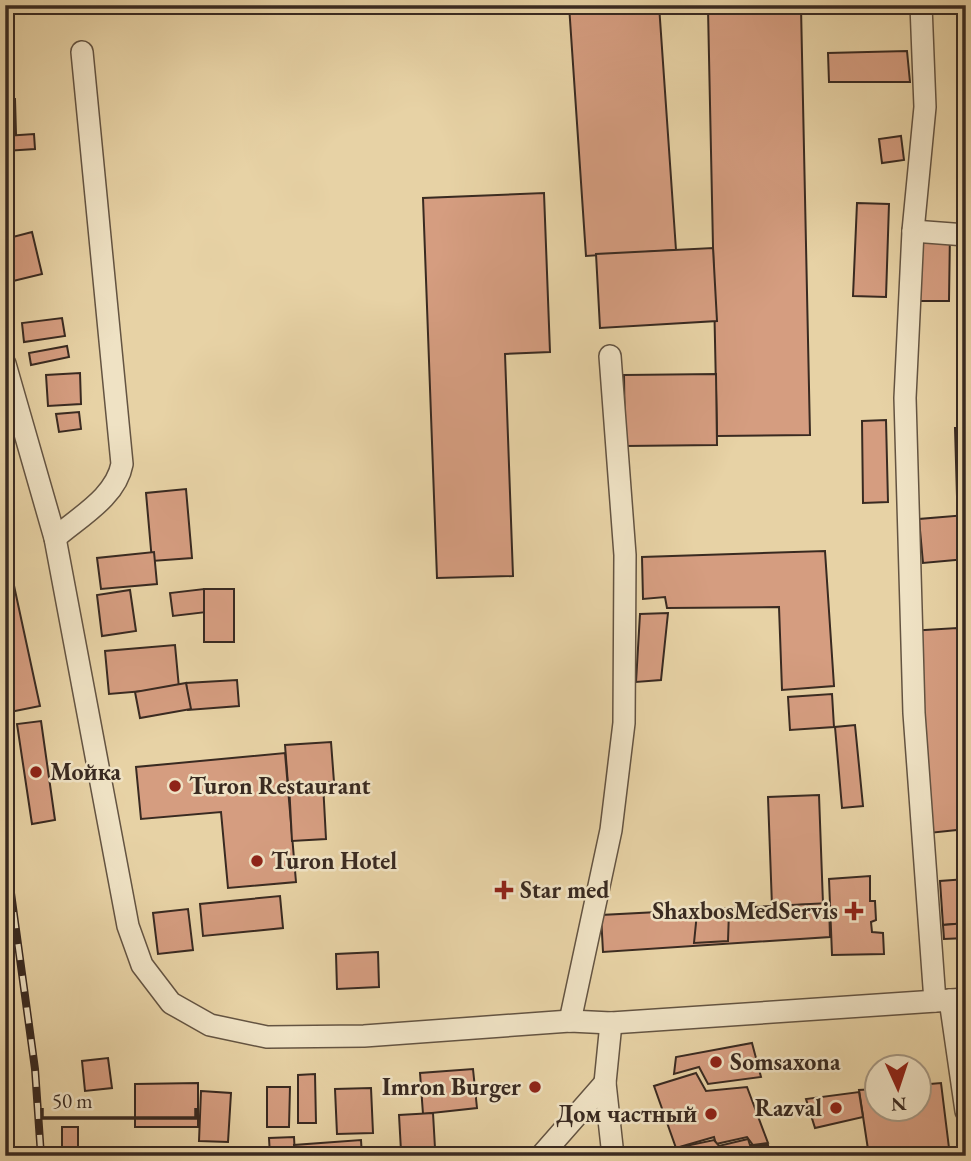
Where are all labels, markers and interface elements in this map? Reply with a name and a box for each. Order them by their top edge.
place label: Мойка [50,756,122,787]
marker: Мойка [28,764,44,780]
place label: Turon Restaurant [189,770,370,801]
marker: Turon Restaurant [167,778,183,794]
place label: Turon Hotel [271,845,397,876]
marker: Turon Hotel [249,853,265,869]
place label: Star med [520,874,610,905]
marker: Star med [494,880,514,900]
place label: ShaxbosMedServis [652,895,838,926]
marker: ShaxbosMedServis [844,901,864,921]
place label: Somsaxona [730,1046,841,1077]
north arrow [862,1052,932,1122]
marker: Somsaxona [708,1054,724,1070]
place label: Imron Burger [382,1071,521,1103]
scale bar [42,1077,196,1121]
marker: Imron Burger [527,1079,543,1095]
text: 50 m [52,1087,93,1114]
place label: Razval [755,1092,822,1123]
text: N [890,1092,907,1117]
place label: Дом частный [556,1098,697,1129]
marker: Razval [828,1100,844,1116]
marker: Дом частный [703,1106,719,1122]

